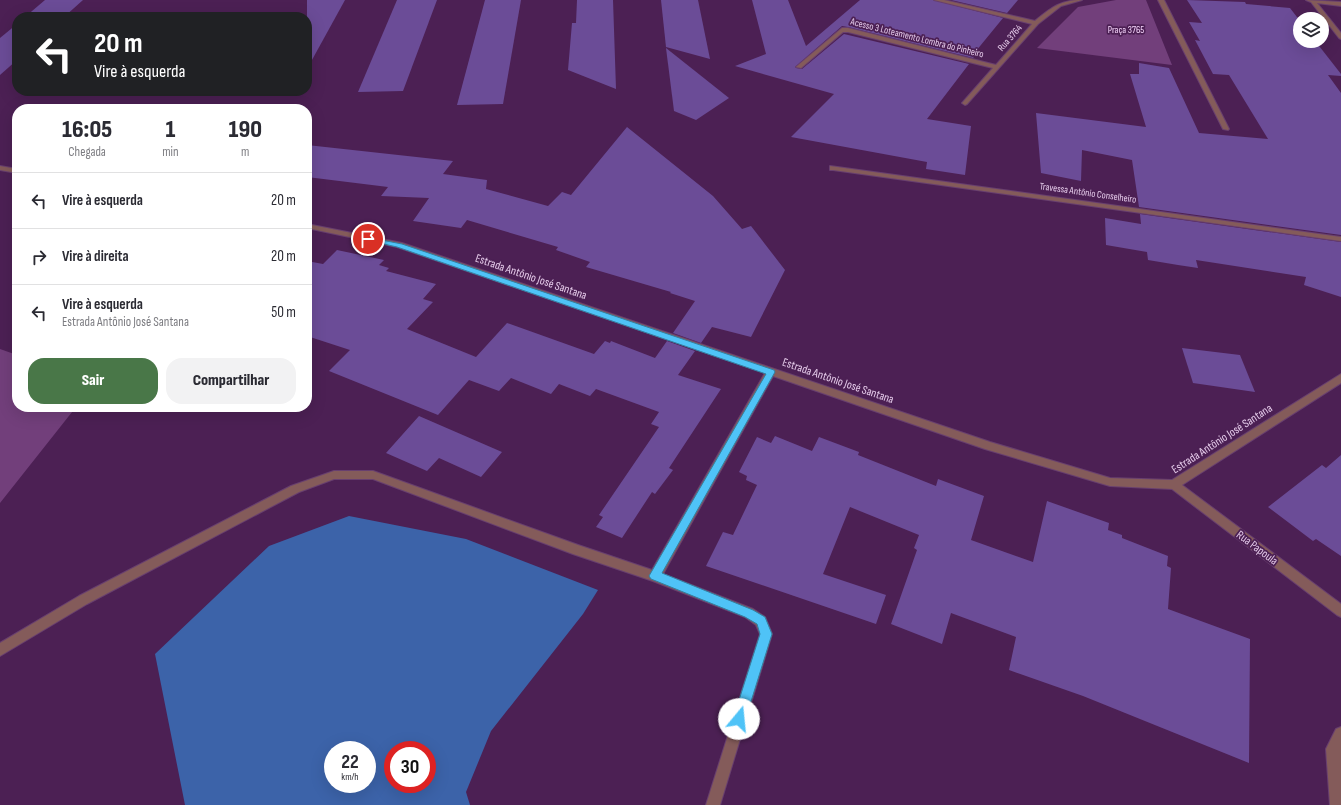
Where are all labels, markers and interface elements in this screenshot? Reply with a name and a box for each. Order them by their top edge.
map controls [1293,12,1329,48]
button: layers [1293,12,1329,48]
street label: Acesso 3 Loteamento Lombra do Pinheiro [848,15,985,60]
street label: Rua 3764 [995,22,1025,54]
park label: Praça 3765 [1108,24,1144,36]
text: 20 m [94,27,143,60]
icon: left [28,28,80,80]
text: Vire à esquerda [94,61,185,82]
text: 16:05 [62,115,112,144]
text: 1 [165,115,175,144]
text: 190 [229,115,262,144]
text: Chegada [68,144,106,160]
text: min [162,144,178,160]
text: m [241,144,249,160]
street label: Travessa Antônio Conselheiro [1039,180,1137,206]
icon: left [28,190,50,212]
text: Vire à esquerda [62,191,143,210]
text: 20 m [271,191,296,210]
pin [351,222,385,256]
icon: arrive [357,228,379,250]
icon: right [28,246,50,268]
text: Vire à direita [62,247,129,266]
text: 20 m [271,247,296,266]
street label: Estrada Antônio José Santana [473,251,589,303]
text: Vire à esquerda [62,295,143,314]
icon: left [28,302,50,324]
text: 50 m [271,303,296,322]
text: Estrada Antônio José Santana [62,314,189,330]
street label: Estrada Antônio José Santana [780,355,896,407]
button: Sair [28,358,158,404]
button: Compartilhar [166,358,296,404]
street label: Estrada Antônio José Santana [1169,401,1276,477]
street label: Rua Papoula [1233,527,1281,569]
position arrow [718,698,760,740]
speed limit sign: 30 [384,741,436,793]
text: 22 [341,750,359,774]
text: km/h [341,771,359,783]

